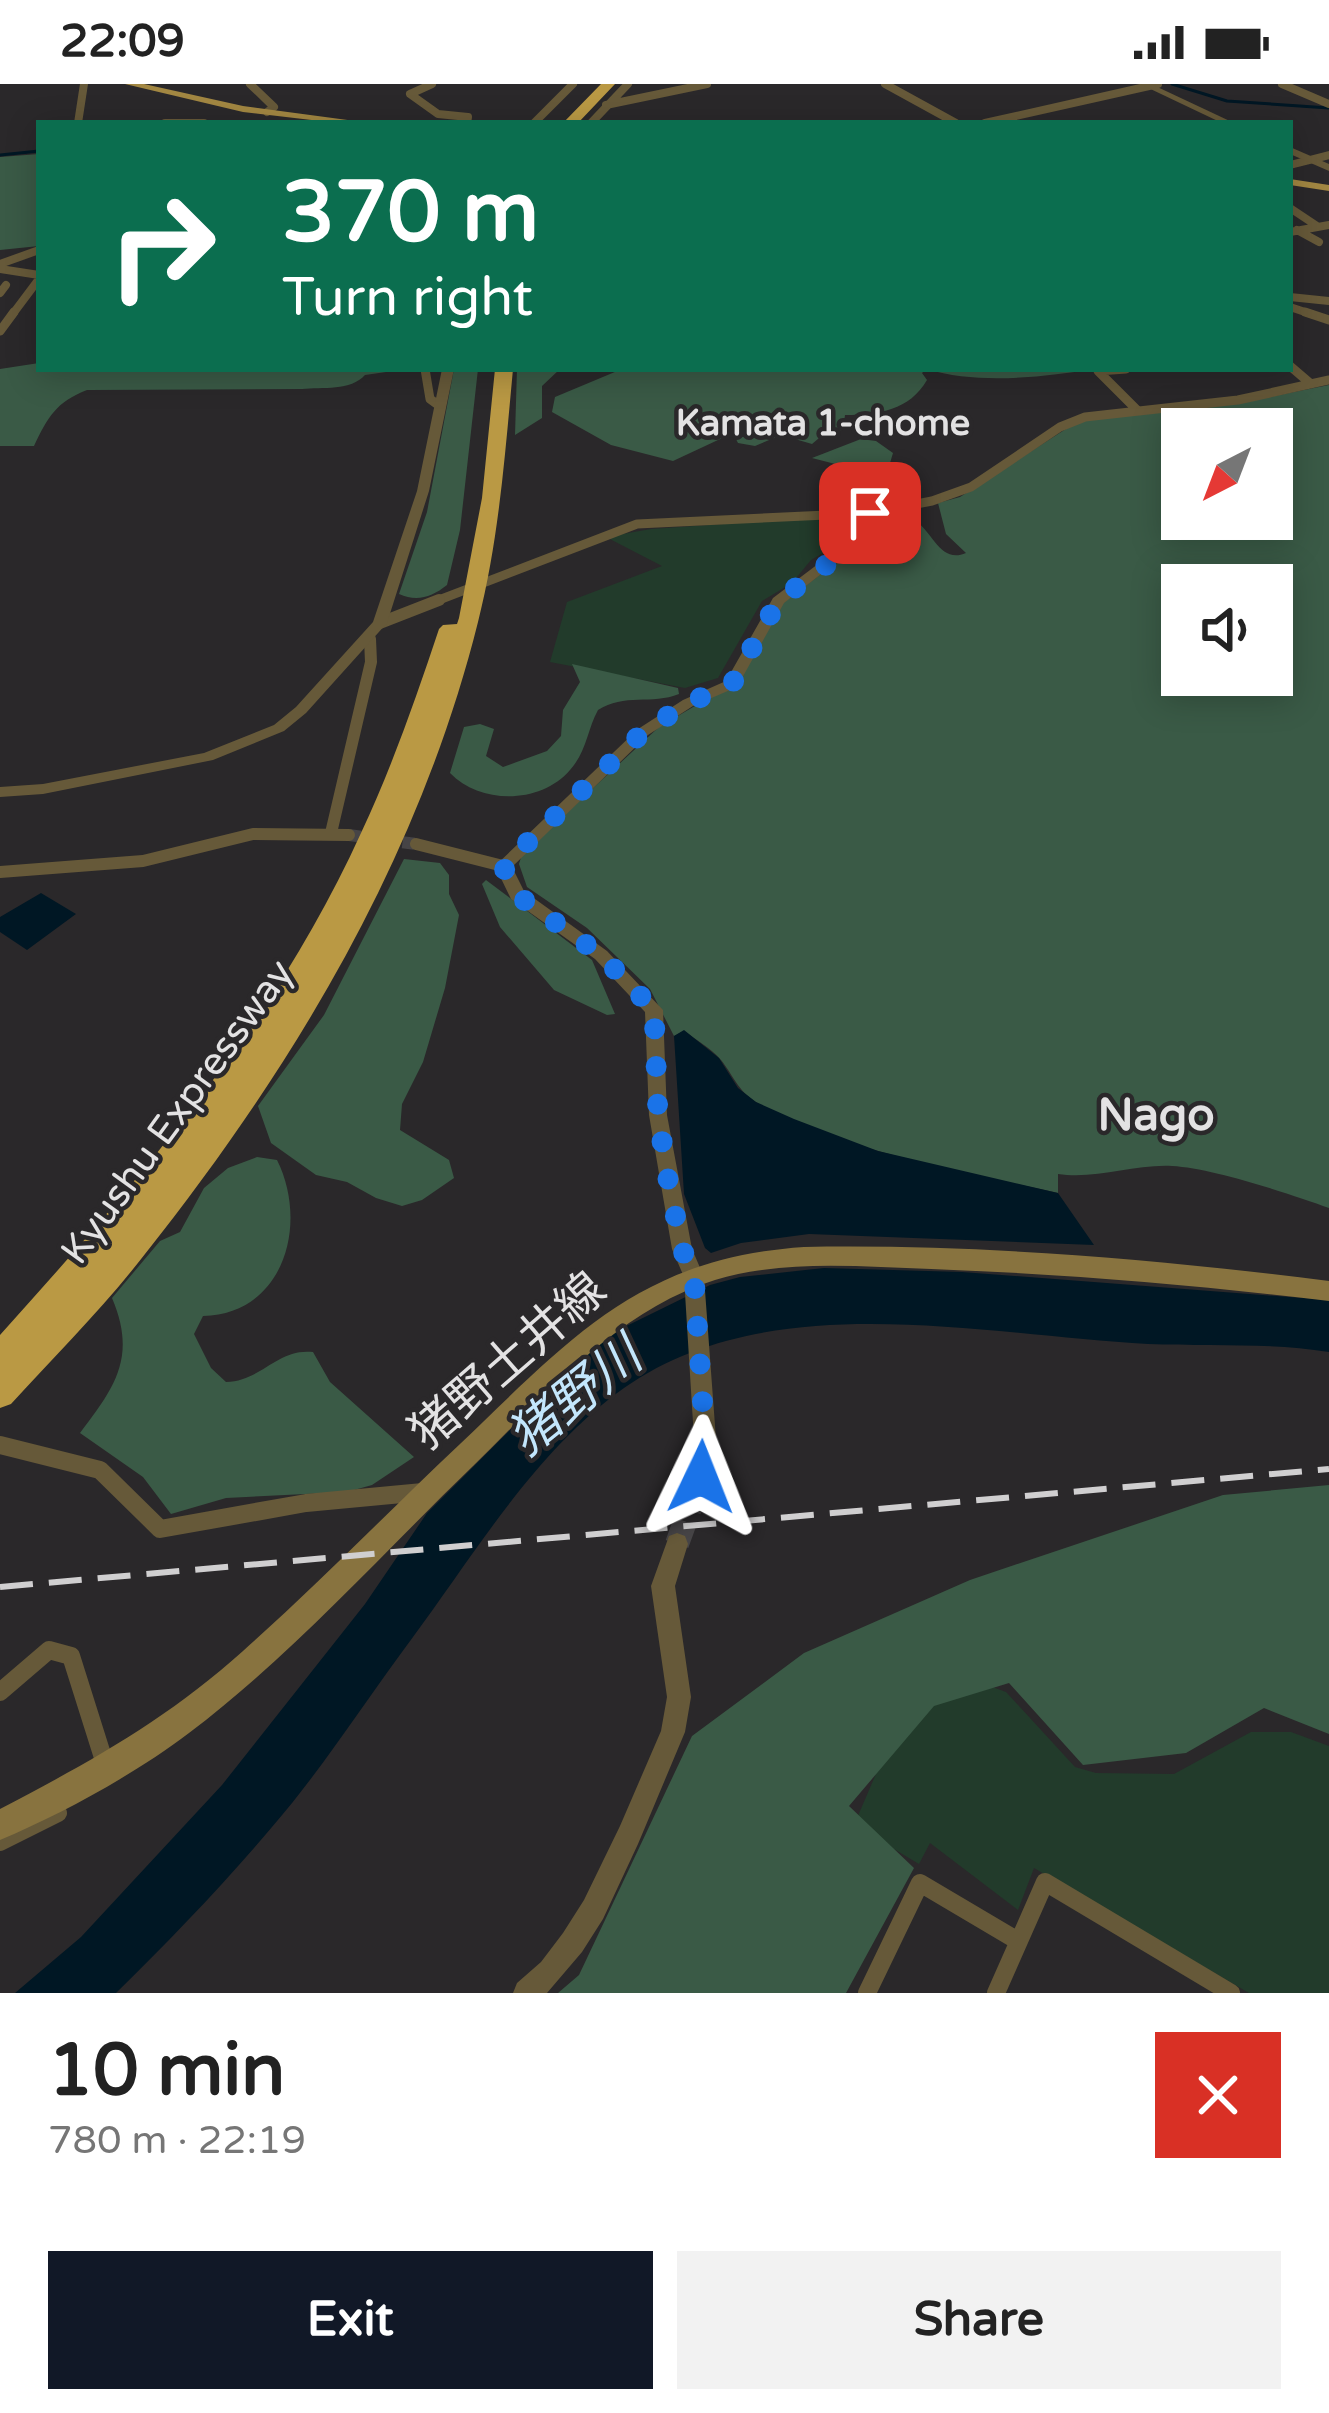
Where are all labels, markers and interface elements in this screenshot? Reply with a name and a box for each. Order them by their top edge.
text: 22:09 [60,15,185,69]
text: 370 m [282,163,539,264]
icon: right [84,168,240,324]
text: Turn right [282,265,533,330]
district label: Kamata 1-chome [676,402,970,445]
north arrow [1161,408,1293,540]
map controls [1161,408,1293,696]
pin [819,462,921,564]
icon: arrive [837,480,903,546]
button: sound [1161,564,1293,696]
street label: Kyushu Expressway [51,951,303,1273]
district label: Nago [1097,1089,1215,1143]
street label: 猪野土井線 [399,1261,618,1462]
water label: 猪野川 [496,1322,658,1470]
position arrow [638,1414,764,1540]
text: 10 min [48,2028,285,2115]
button: close [1155,2032,1281,2158]
text: 780 m · 22:19 [48,2117,306,2164]
button: Exit [48,2251,653,2389]
button: Share [677,2251,1281,2389]

